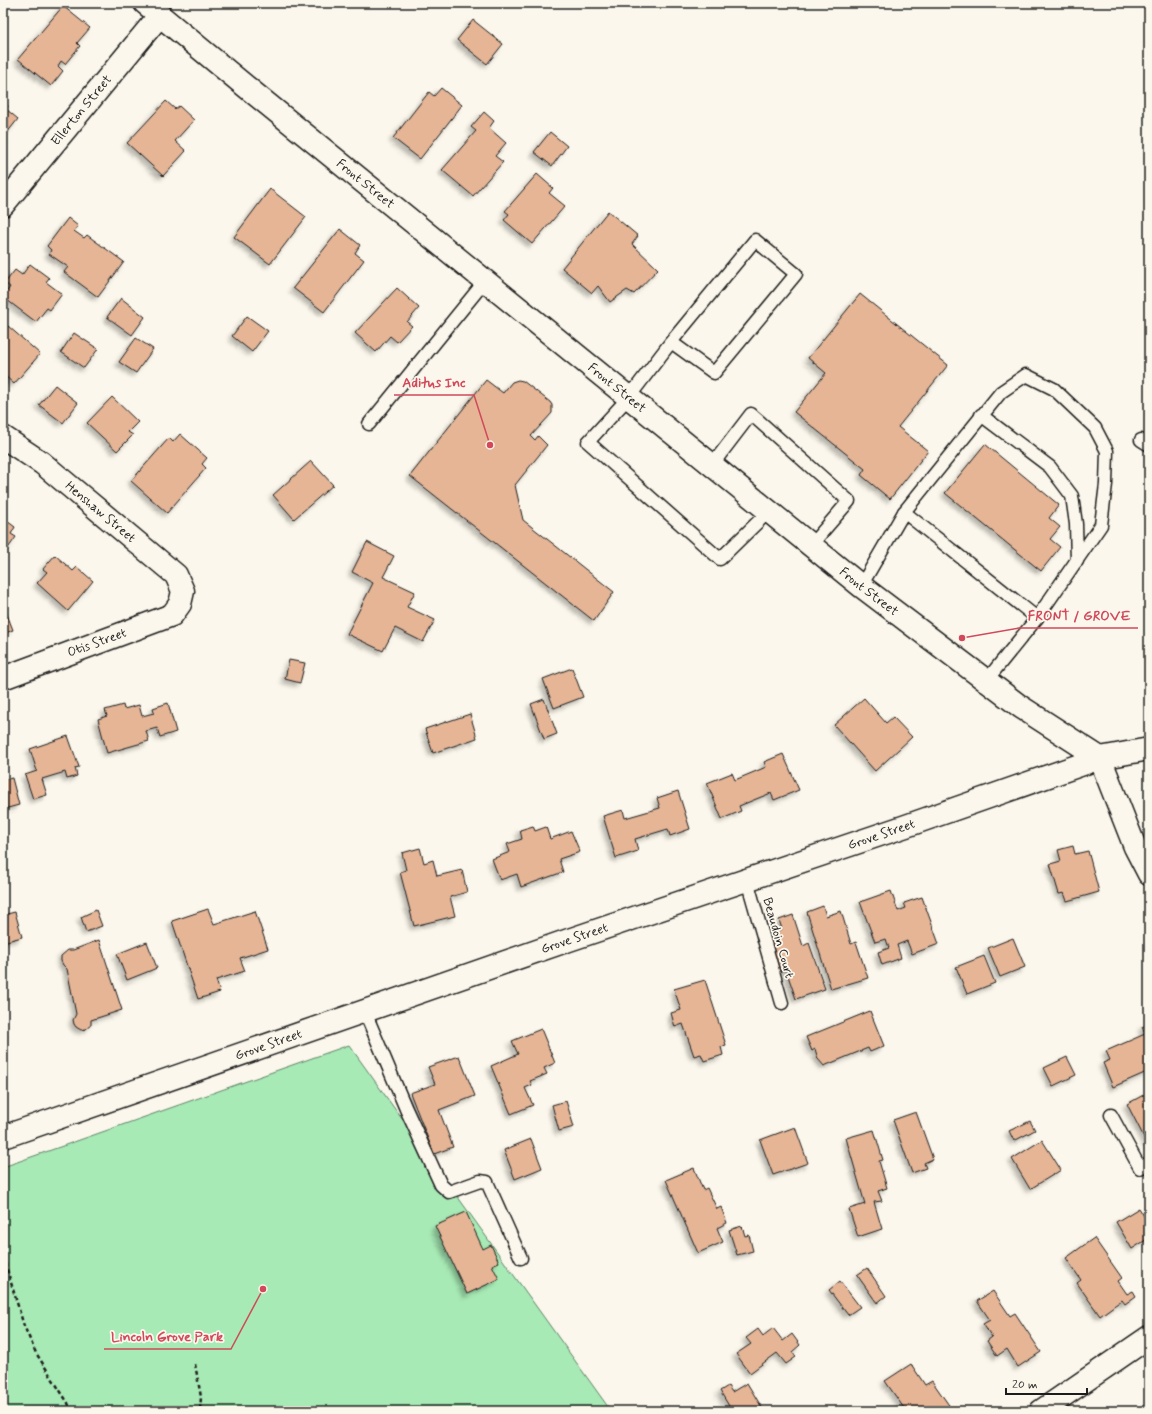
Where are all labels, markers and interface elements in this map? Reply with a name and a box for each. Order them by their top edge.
street label: Ellerton Street [47,71,116,149]
street label: Front Street [333,155,398,212]
street label: Front Street [584,359,650,417]
callout: Aditus Inc [394,369,474,395]
text: Aditus Inc [402,374,466,392]
street label: Henshaw Street [62,477,139,546]
street label: Front Street [836,563,902,620]
callout: FRONT / GROVE [1019,602,1138,628]
text: FRONT / GROVE [1028,607,1130,625]
street label: Otis Street [65,624,129,661]
street label: Grove Street [846,815,917,854]
street label: Beaudoin Court [758,896,798,981]
street label: Grove Street [539,919,610,958]
street label: Grove Street [233,1025,304,1064]
callout: Lincoln Grove Park [104,1323,231,1349]
text: Lincoln Grove Park [111,1328,223,1346]
scale bar [1006,1370,1087,1396]
text: 20 m [1012,1377,1038,1393]

